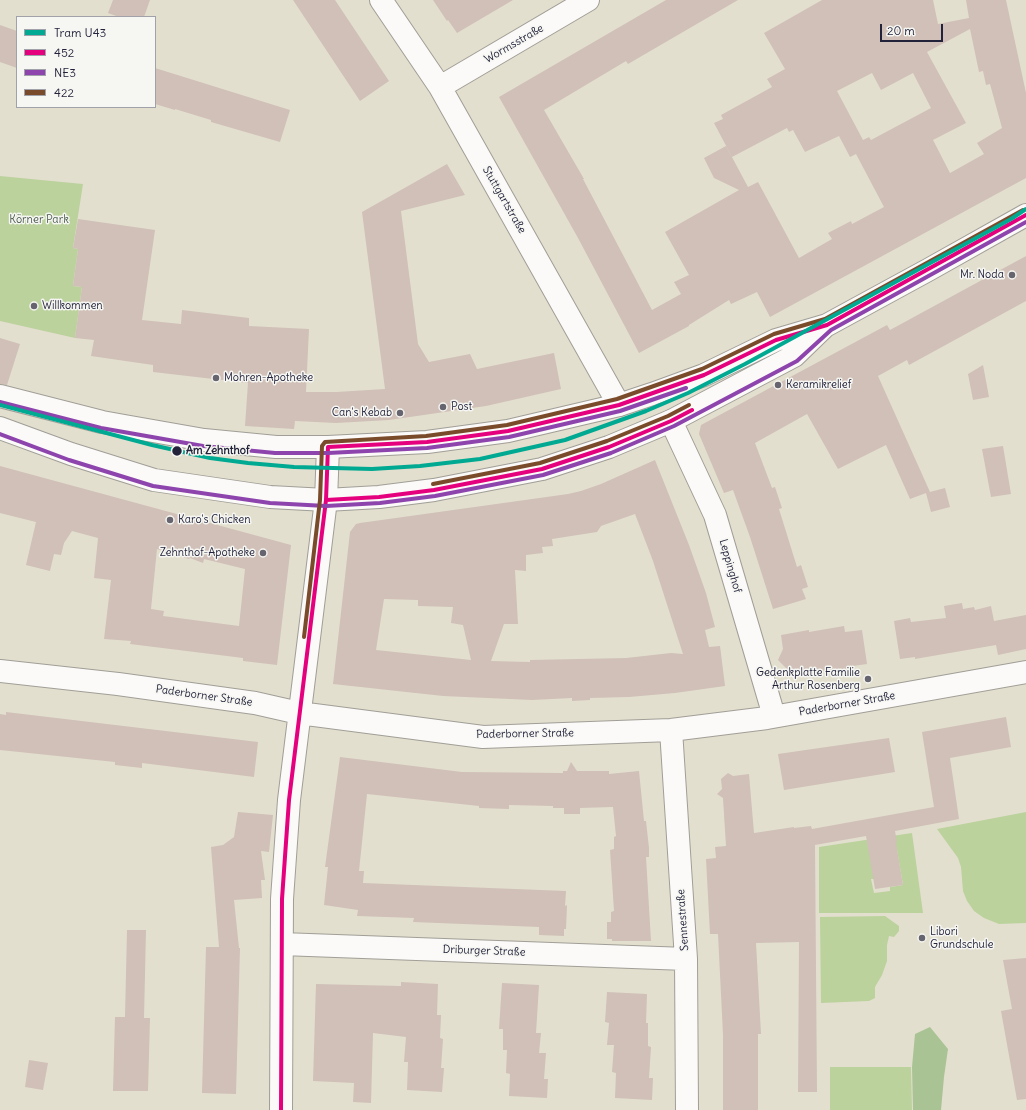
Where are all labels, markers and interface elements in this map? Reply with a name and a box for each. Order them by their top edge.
legend [16,16,156,108]
scale bar [882,16,945,42]
street label: Wormsstraße [482,22,546,66]
text: 20 m [887,23,915,38]
text: Tram U43 [54,25,106,40]
text: 452 [54,45,74,60]
text: NE3 [54,65,76,80]
text: 422 [54,85,74,100]
street label: Stuttgartstraße [479,164,529,236]
park label: Körner Park [9,213,69,227]
place label: Mr. Noda [960,268,1004,282]
marker: Mr. Noda [1007,270,1017,280]
place label: Willkommen [42,299,103,313]
marker: Willkommen [29,301,39,311]
place label: Mohren-Apotheke [224,371,313,385]
marker: Mohren-Apotheke [211,373,221,383]
place label: Keramikrelief [786,378,851,392]
marker: Keramikrelief [773,380,783,390]
place label: Post [451,400,472,414]
marker: Post [438,402,448,412]
place label: Can's Kebab [332,406,392,420]
marker: Can's Kebab [395,408,405,418]
marker: Am Zehnthof [170,444,184,458]
place label: Am Zehnthof [186,444,249,458]
place label: Karo's Chicken [178,513,251,527]
marker: Karo's Chicken [165,515,175,525]
street label: Leppinghof [716,538,744,594]
place label: Zehnthof-Apotheke [160,546,255,560]
marker: Zehnthof-Apotheke [258,548,268,558]
place label: Gedenkplatte Familie Arthur Rosenberg [756,666,860,692]
marker: Gedenkplatte Familie Arthur Rosenberg [863,674,873,684]
street label: Paderborner Straße [155,683,253,709]
street label: Paderborner Straße [798,689,896,719]
street label: Paderborner Straße [476,727,574,741]
street label: Sennestraße [674,889,692,951]
place label: Libori Grundschule [930,925,993,951]
marker: Libori Grundschule [917,933,927,943]
street label: Driburger Straße [442,943,526,959]

